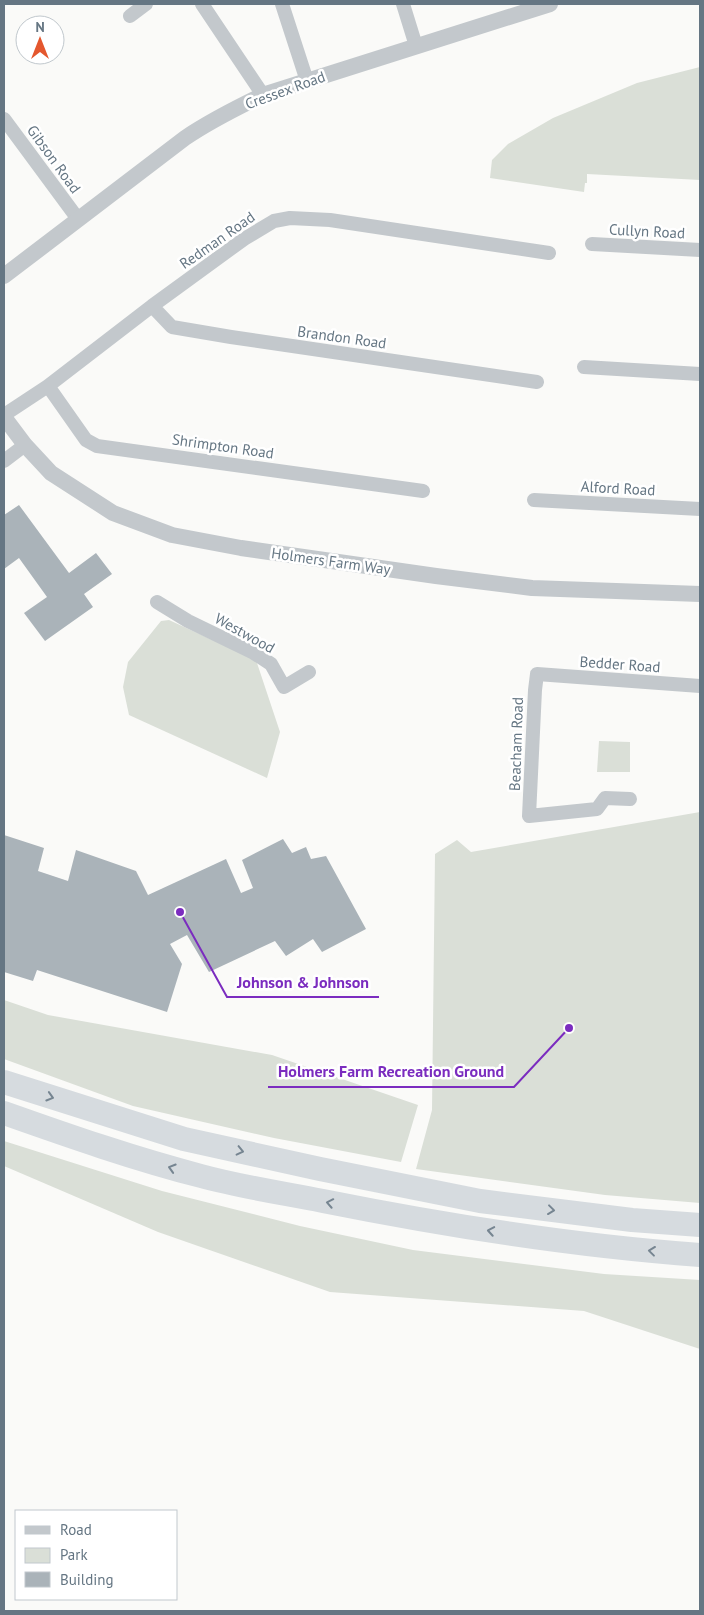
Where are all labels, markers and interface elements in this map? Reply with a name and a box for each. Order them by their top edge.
north arrow [15,15,65,65]
text: N [35,18,45,36]
street label: Cressex Road [242,67,328,113]
street label: Gibson Road [23,121,85,197]
street label: Redman Road [176,207,258,273]
street label: Cullyn Road [608,220,686,242]
street label: Brandon Road [296,321,388,353]
street label: Shrimpton Road [171,429,275,463]
street label: Alford Road [580,477,656,499]
street label: Holmers Farm Way [270,543,392,579]
street label: Westwood [212,609,278,657]
street label: Bedder Road [579,652,661,676]
street label: Beacham Road [505,697,527,791]
callout: Johnson & Johnson [227,966,379,997]
text: Johnson & Johnson [236,972,369,992]
callout: Holmers Farm Recreation Ground [268,1056,514,1087]
text: Holmers Farm Recreation Ground [278,1061,504,1081]
one-way arrow [46,1092,54,1102]
one-way arrow [236,1145,244,1156]
one-way arrow [168,1163,177,1173]
one-way arrow [326,1198,335,1208]
one-way arrow [548,1204,556,1215]
one-way arrow [486,1226,495,1236]
one-way arrow [647,1246,655,1257]
legend [15,1510,178,1600]
text: Road [60,1520,92,1539]
text: Park [60,1545,88,1564]
text: Building [60,1570,114,1589]

